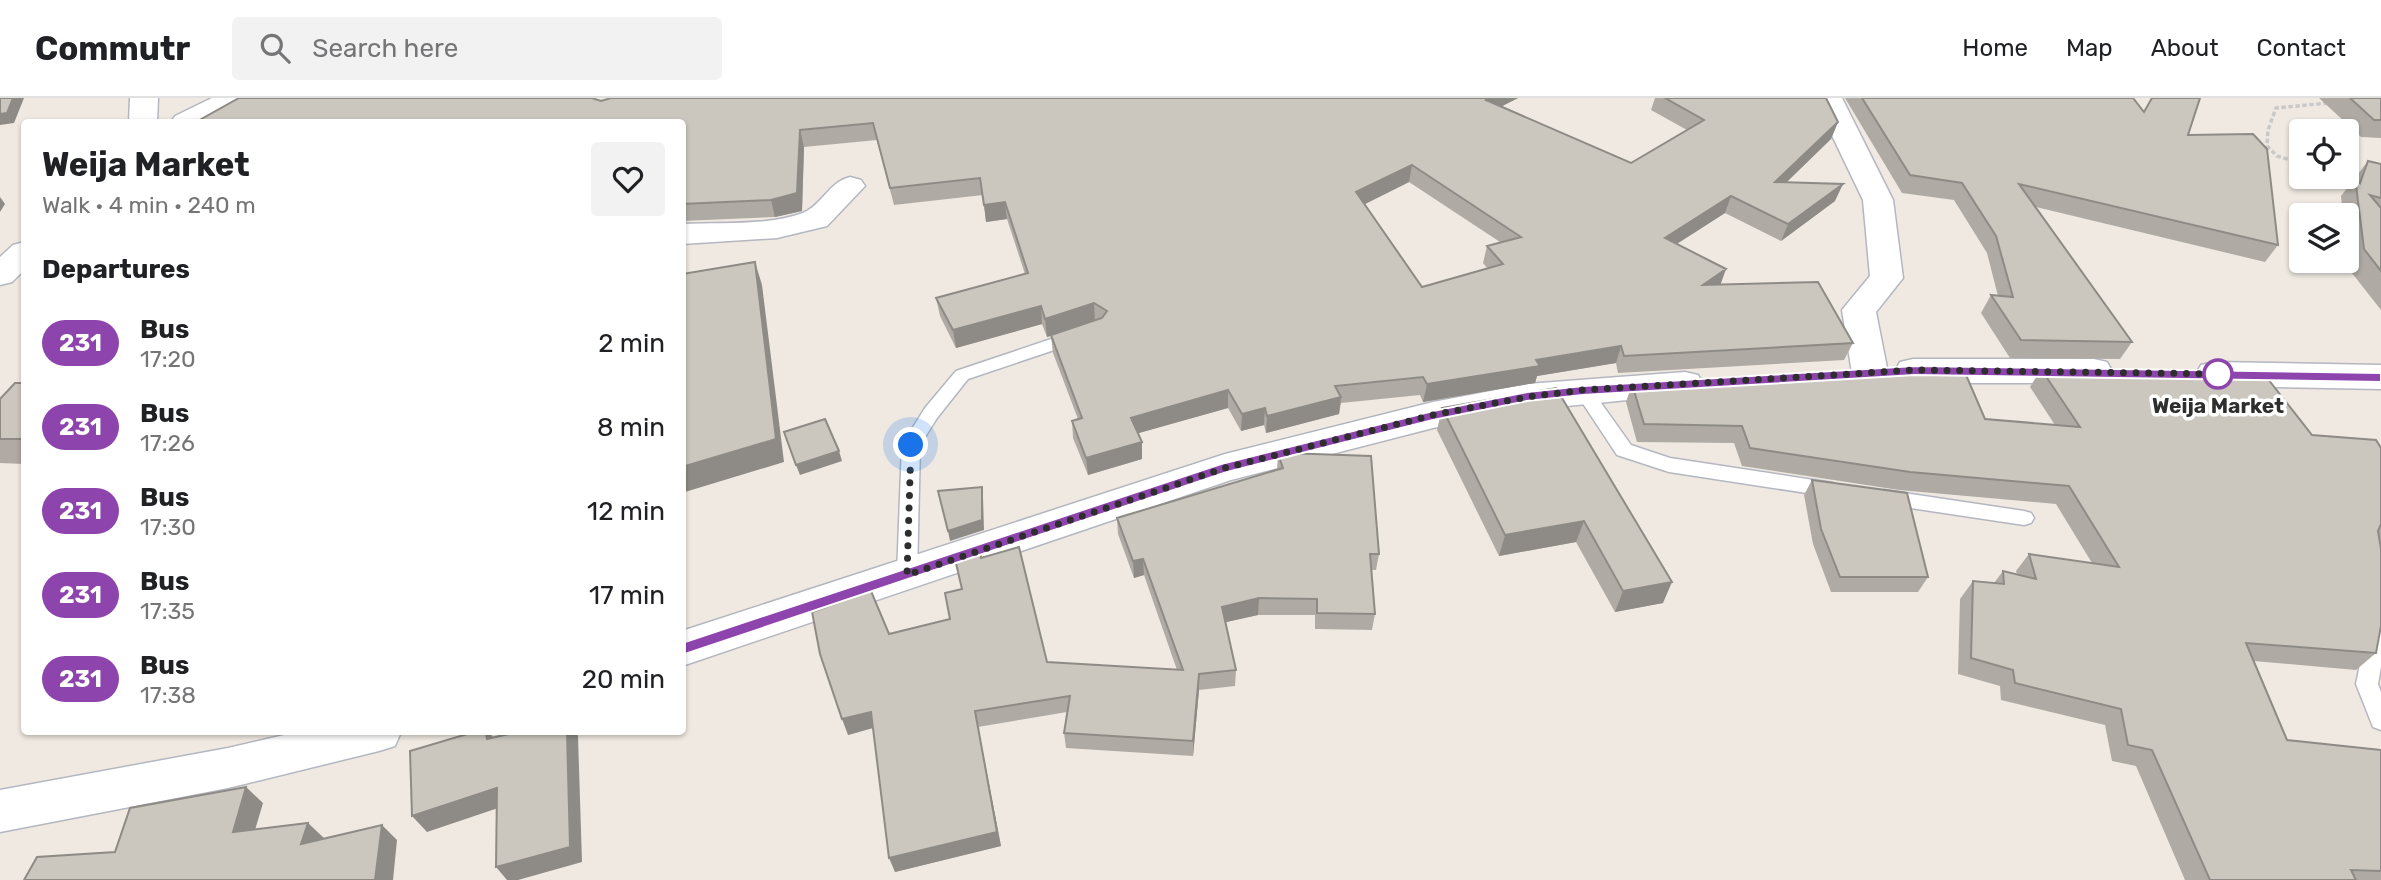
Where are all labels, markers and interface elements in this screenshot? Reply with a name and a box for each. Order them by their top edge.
search box [232,17,722,80]
text: Commutr [35,29,190,68]
icon: search [256,29,294,67]
text: Search here [312,33,458,64]
text: Home [1962,34,2028,62]
text: Map [2066,34,2113,62]
text: About [2151,34,2219,62]
text: Contact [2257,34,2346,62]
map controls [2289,119,2359,273]
button: locate [2289,119,2359,189]
button: heart [591,142,665,216]
text: Weija Market [42,145,250,184]
text: Walk · 4 min · 240 m [42,191,256,219]
button: layers [2289,203,2359,273]
text: Departures [42,254,190,285]
text: Bus [140,314,189,345]
text: 2 min [598,328,665,359]
text: 231 [59,329,102,357]
text: 17:20 [140,345,196,373]
marker: Weija Market [2203,359,2233,389]
place label: Weija Market [2152,393,2284,418]
text: Bus [140,398,189,429]
text: 8 min [597,412,665,443]
text: 231 [59,413,102,441]
your location [893,427,928,462]
text: 17:26 [140,429,195,457]
text: Bus [140,482,189,513]
text: 12 min [587,496,665,527]
text: 231 [59,497,102,525]
text: 17:30 [140,513,196,541]
text: Bus [140,566,189,597]
text: 17 min [589,580,665,611]
text: 231 [59,581,102,609]
text: 17:35 [140,597,195,625]
text: Bus [140,650,189,681]
text: 20 min [582,664,665,695]
text: 231 [59,665,102,693]
text: 17:38 [140,681,196,709]

